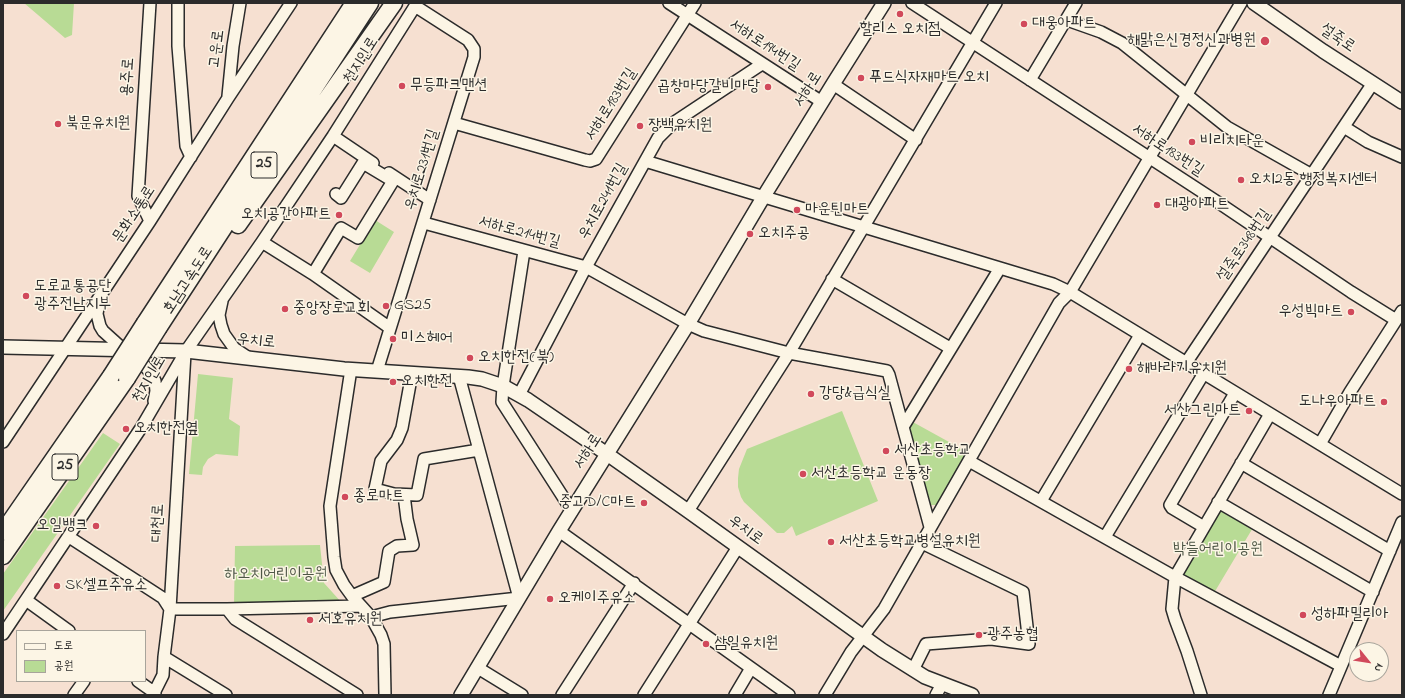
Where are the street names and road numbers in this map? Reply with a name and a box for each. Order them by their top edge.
street label: 서하로194번길 [725,16,803,76]
street label: 설죽로 [1316,20,1358,58]
street label: 고운로 [206,29,230,69]
street label: 천지인로 [340,34,384,88]
street label: 용주로 [118,57,140,97]
street label: 서하로183번길 [582,65,642,145]
street label: 서하로 [791,69,827,111]
street label: 서하로183번길 [1127,121,1207,181]
street label: 우치로231번길 [402,127,444,213]
road number: 25 [251,152,277,178]
street label: 우치로241번길 [575,161,633,243]
street label: 문화소통로 [109,183,161,247]
street label: 설죽로348번길 [1214,206,1276,286]
street label: 서하로214번길 [476,213,562,253]
street label: 호남고속도로 [160,243,218,319]
street label: 우치로 [236,330,276,354]
street label: 천지인로 [129,353,171,407]
street label: 서하로 [571,431,607,473]
road number: 25 [52,454,78,480]
street label: 대천로 [148,503,170,543]
street label: 우치로 [724,512,766,550]

